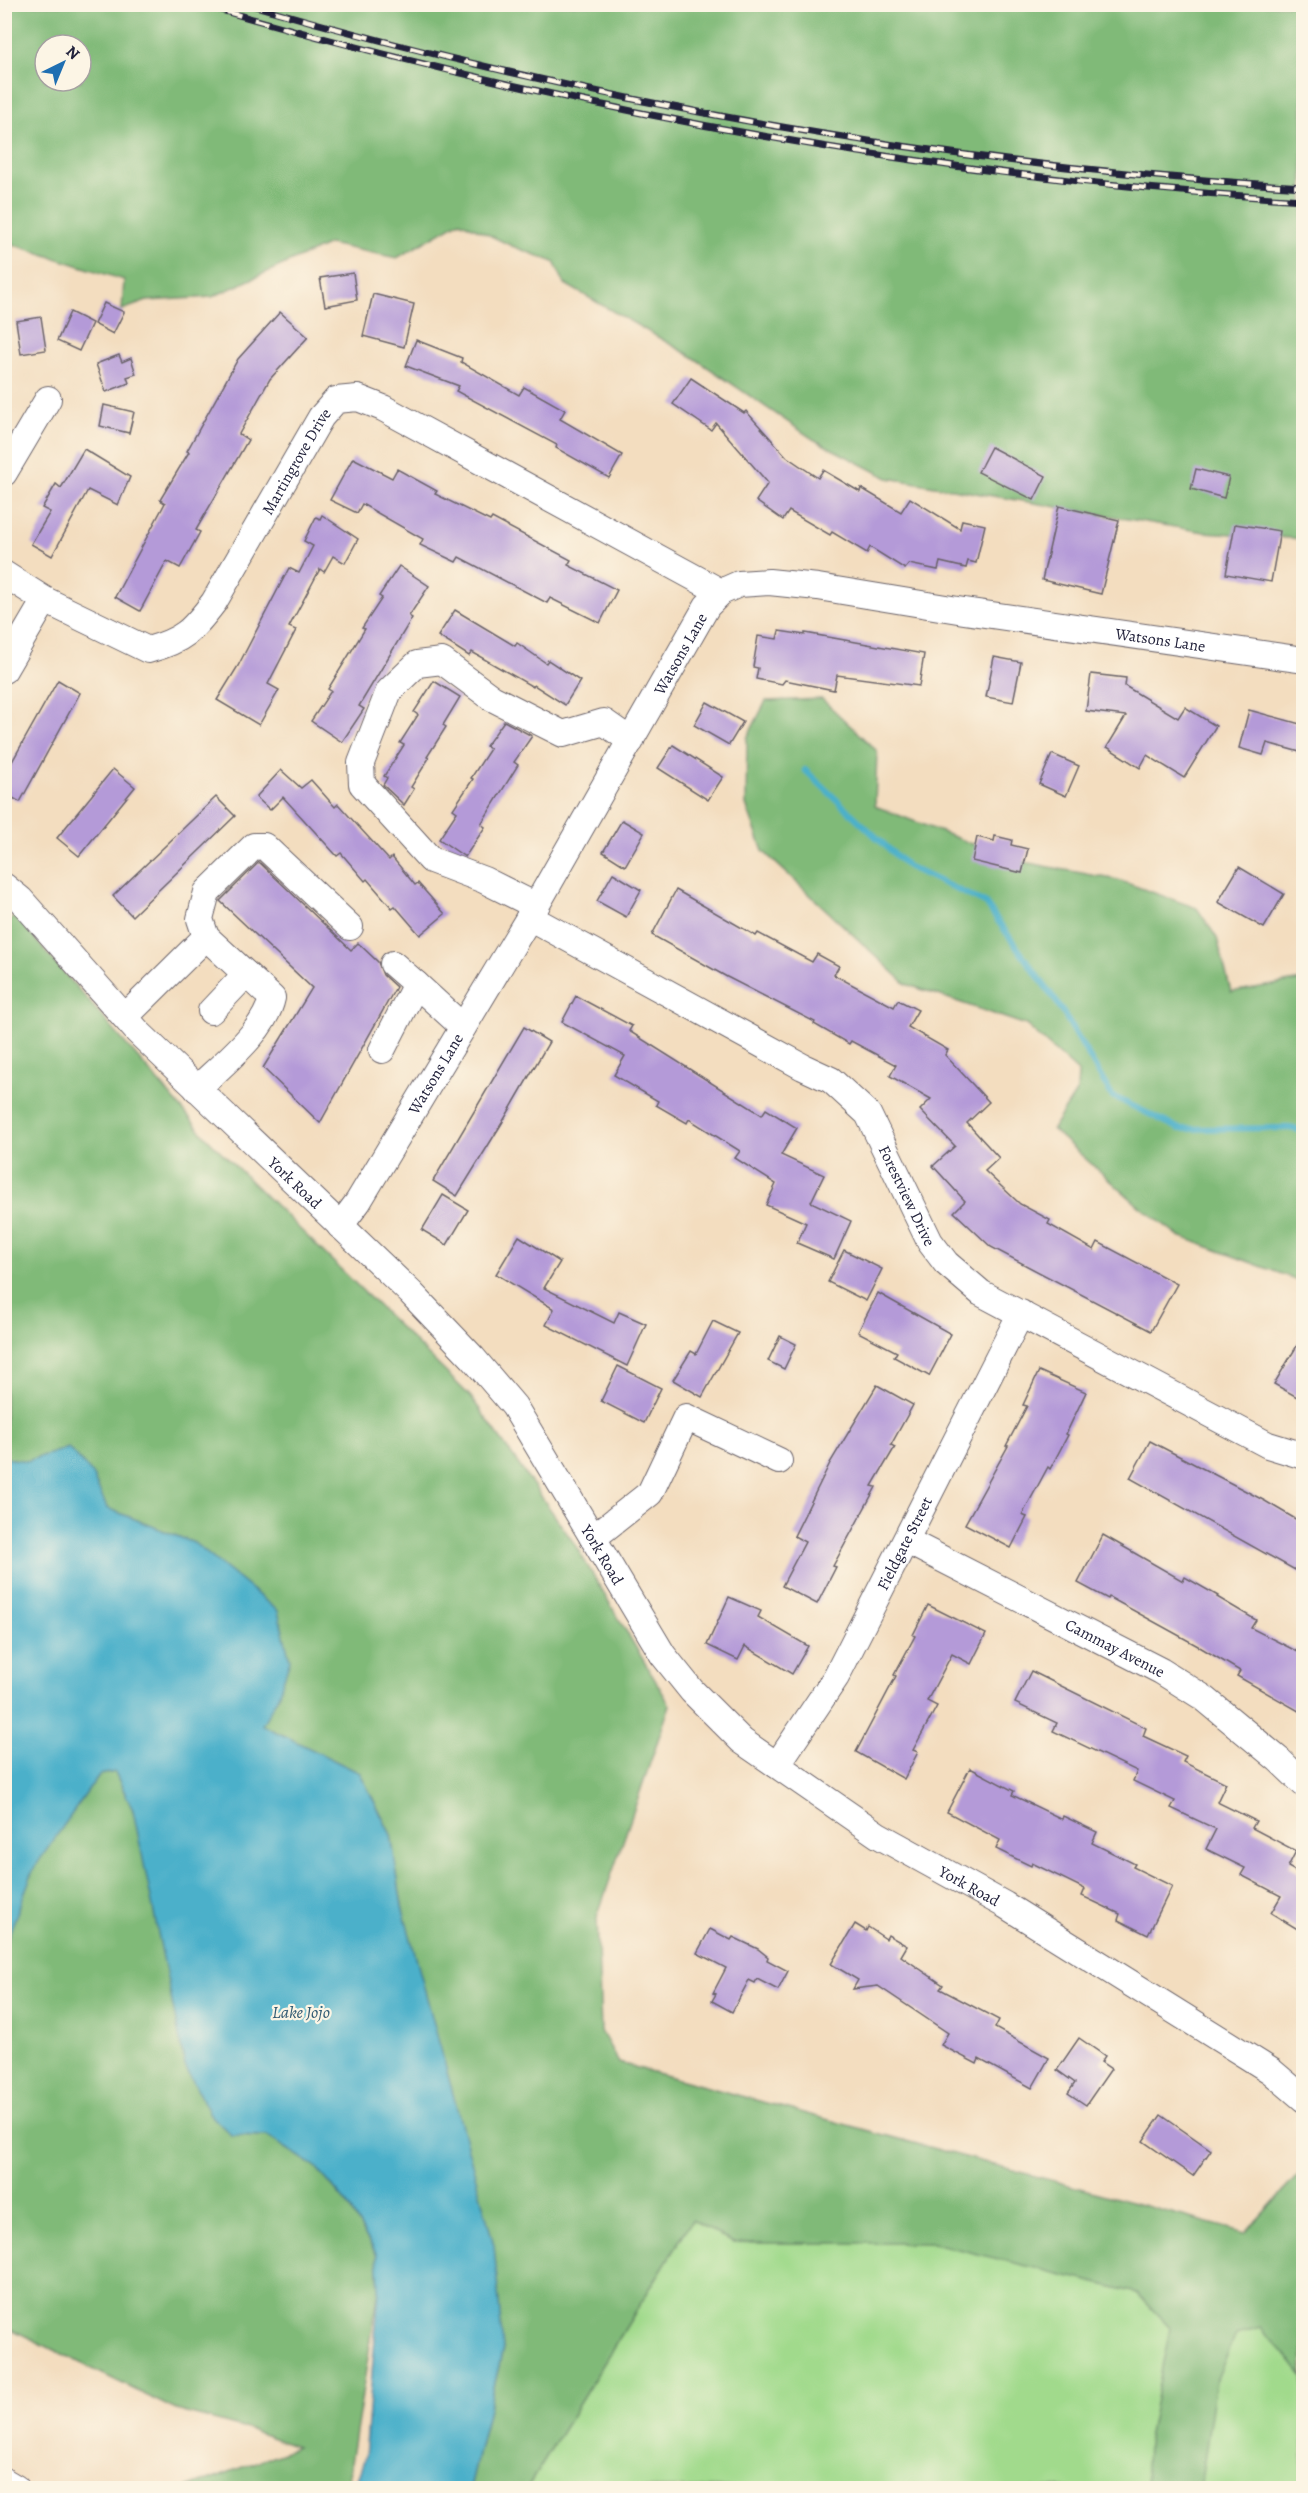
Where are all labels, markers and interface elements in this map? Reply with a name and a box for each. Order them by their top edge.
north arrow [33,33,93,93]
text: N [61,41,85,65]
street label: Martingrove Drive [257,403,336,519]
street label: Watsons Lane [648,609,713,700]
street label: Watsons Lane [1113,623,1207,658]
street label: Watsons Lane [403,1029,469,1119]
street label: Forestview Drive [873,1142,940,1250]
street label: York Road [262,1151,327,1214]
street label: Fieldgate Street [872,1493,938,1594]
street label: York Road [575,1520,629,1589]
street label: Cammay Avenue [1061,1614,1168,1683]
street label: York Road [934,1860,1004,1912]
water label: Lake Jojo [272,2000,330,2024]

